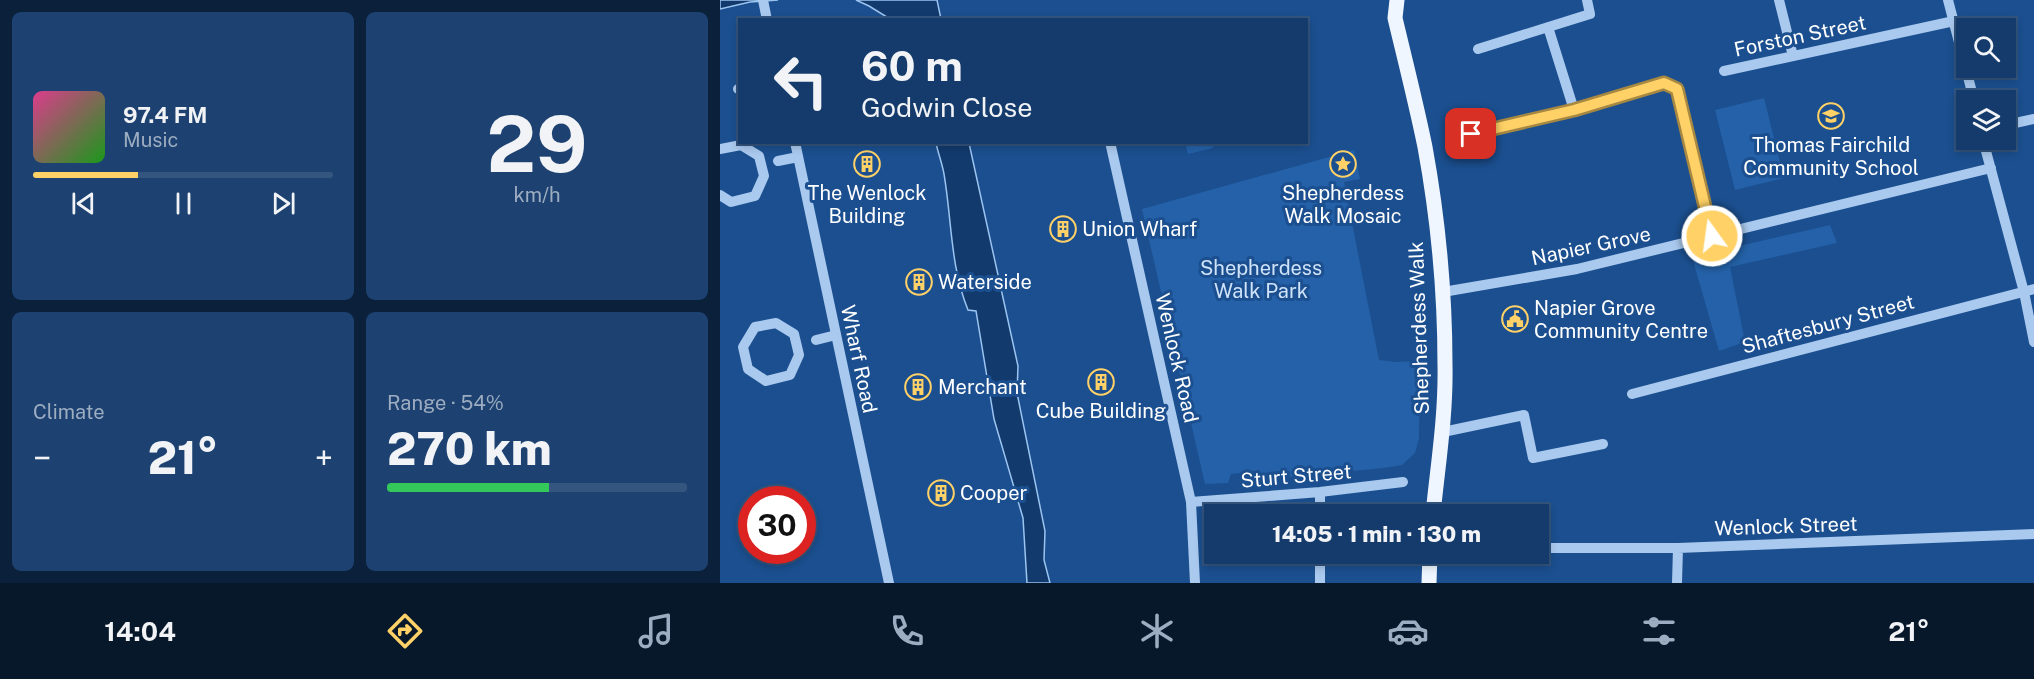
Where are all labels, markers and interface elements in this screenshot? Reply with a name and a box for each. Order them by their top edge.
street label: Forston Street [1732,10,1868,62]
map controls [1956,18,2016,150]
button: search [1956,18,2016,78]
text: 60 m [861,41,963,90]
icon: left [762,42,840,120]
button: layers [1956,90,2016,150]
text: Godwin Close [861,91,1032,123]
text: 29 [487,98,587,190]
school or university icon: Thomas Fairchild Community School [1816,101,1846,131]
text: 97.4 FM [123,102,207,128]
pin [1445,108,1496,159]
icon: arrive [1454,117,1487,150]
text: Music [123,128,178,152]
place label: Thomas Fairchild Community School [1743,133,1919,180]
building icon: The Wenlock Building [852,149,882,179]
place icon: Shepherdess Walk Mosaic [1328,149,1358,179]
place label: The Wenlock Building [808,181,926,228]
place label: Shepherdess Walk Mosaic [1282,181,1404,228]
text: km/h [513,183,561,207]
icon: previous [67,187,100,220]
icon: pause [167,187,200,220]
icon: next [267,187,300,220]
position arrow [1680,204,1744,268]
building icon: Union Wharf [1048,214,1078,244]
place label: Union Wharf [1082,217,1197,241]
street label: Napier Grove [1529,222,1653,270]
street label: Shepherdess Walk [1404,241,1434,415]
park label: Shepherdess Walk Park [1200,256,1322,303]
building icon: Waterside [904,267,934,297]
place label: Waterside [938,270,1032,294]
street label: Shaftesbury Street [1739,289,1917,359]
street label: Wenlock Road [1150,291,1204,425]
place label: Napier Grove Community Centre [1534,296,1708,343]
street label: Wharf Road [836,303,882,415]
public building icon: Napier Grove Community Centre [1500,304,1530,334]
building icon: Cube Building [1086,367,1116,397]
building icon: Merchant [903,372,933,402]
place label: Merchant [938,375,1027,399]
text: Range · 54% [387,391,504,415]
place label: Cube Building [1036,399,1166,423]
text: Climate [33,400,105,424]
text: 270 km [387,422,552,475]
text: 21° [148,431,218,484]
text: − [33,439,51,477]
text: + [315,439,333,477]
street label: Sturt Street [1240,459,1352,493]
building icon: Cooper [926,478,956,508]
place label: Cooper [960,481,1028,505]
speed limit sign: 30 [738,486,816,564]
street label: Wenlock Street [1714,512,1858,540]
text: 14:05 · 1 min · 130 m [1272,521,1481,547]
icon: directions [384,610,426,652]
icon: music [635,610,677,652]
icon: phone [886,610,928,652]
icon: climate [1136,610,1178,652]
icon: car [1387,610,1429,652]
icon: filters [1638,610,1680,652]
text: 14:04 [104,615,176,647]
text: 21° [1888,615,1930,647]

